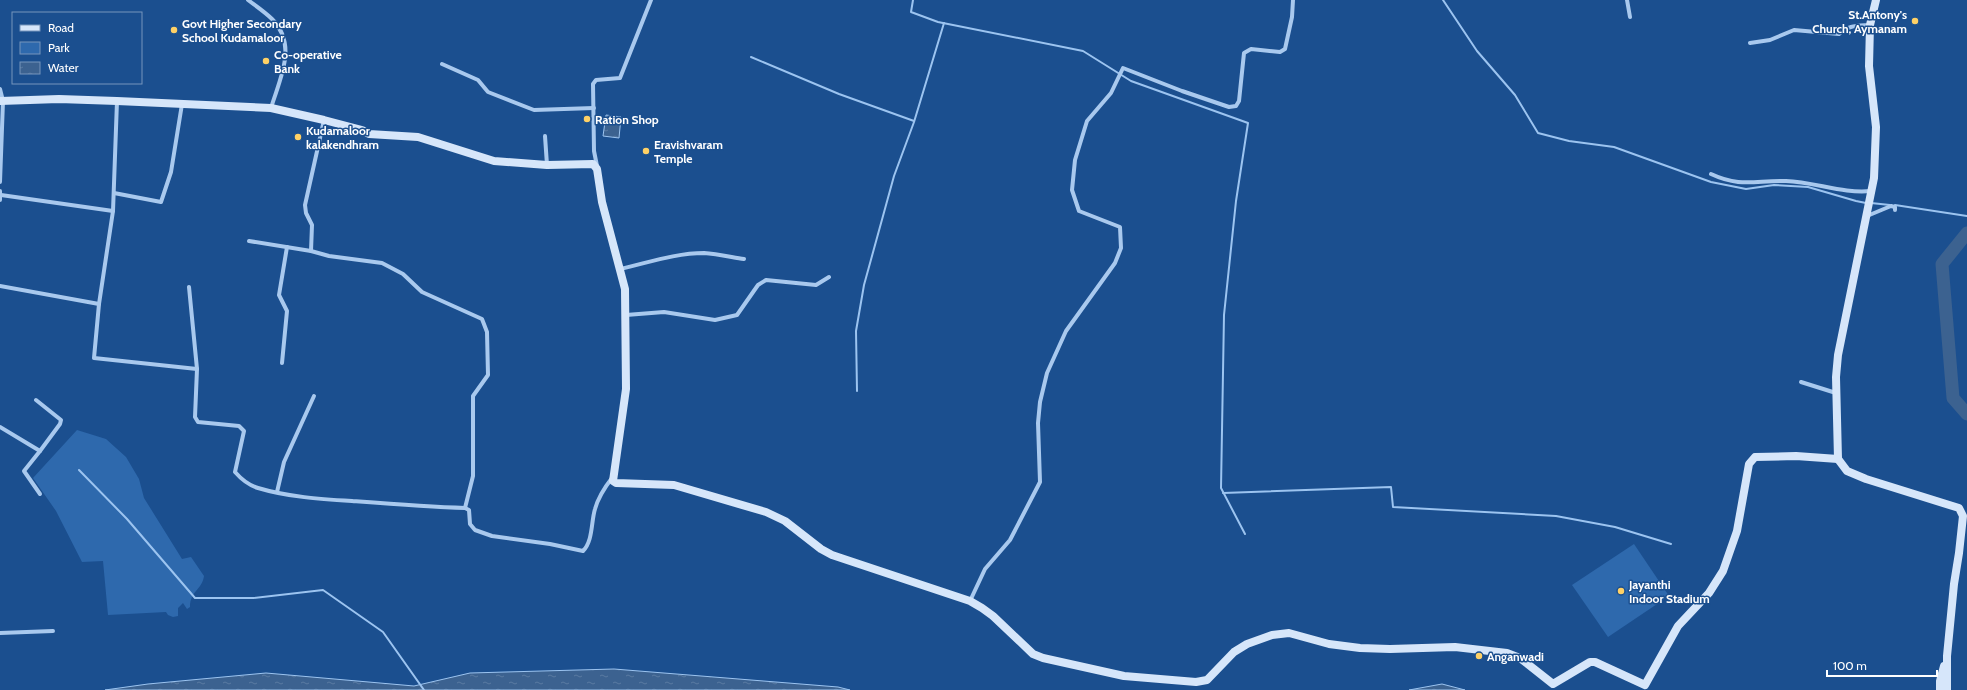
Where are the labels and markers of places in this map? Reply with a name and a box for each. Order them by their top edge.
place label: St.Antony's Church, Aymanam [1812,7,1907,36]
place label: Govt Higher Secondary School Kudamaloor [182,16,302,45]
marker: St.Antony's Church, Aymanam [1910,16,1920,26]
marker: Govt Higher Secondary School Kudamaloor [169,25,179,35]
place label: Co-operative Bank [274,47,342,76]
marker: Co-operative Bank [261,56,271,66]
place label: Ration Shop [595,112,659,127]
marker: Ration Shop [582,114,592,124]
place label: Kudamaloor kalakendhram [306,123,379,152]
marker: Kudamaloor kalakendhram [293,132,303,142]
place label: Eravishvaram Temple [654,137,723,166]
marker: Eravishvaram Temple [641,146,651,156]
place label: Jayanthi Indoor Stadium [1628,577,1710,606]
marker: Jayanthi Indoor Stadium [1616,586,1626,596]
place label: Anganwadi [1487,649,1544,664]
marker: Anganwadi [1474,651,1484,661]

